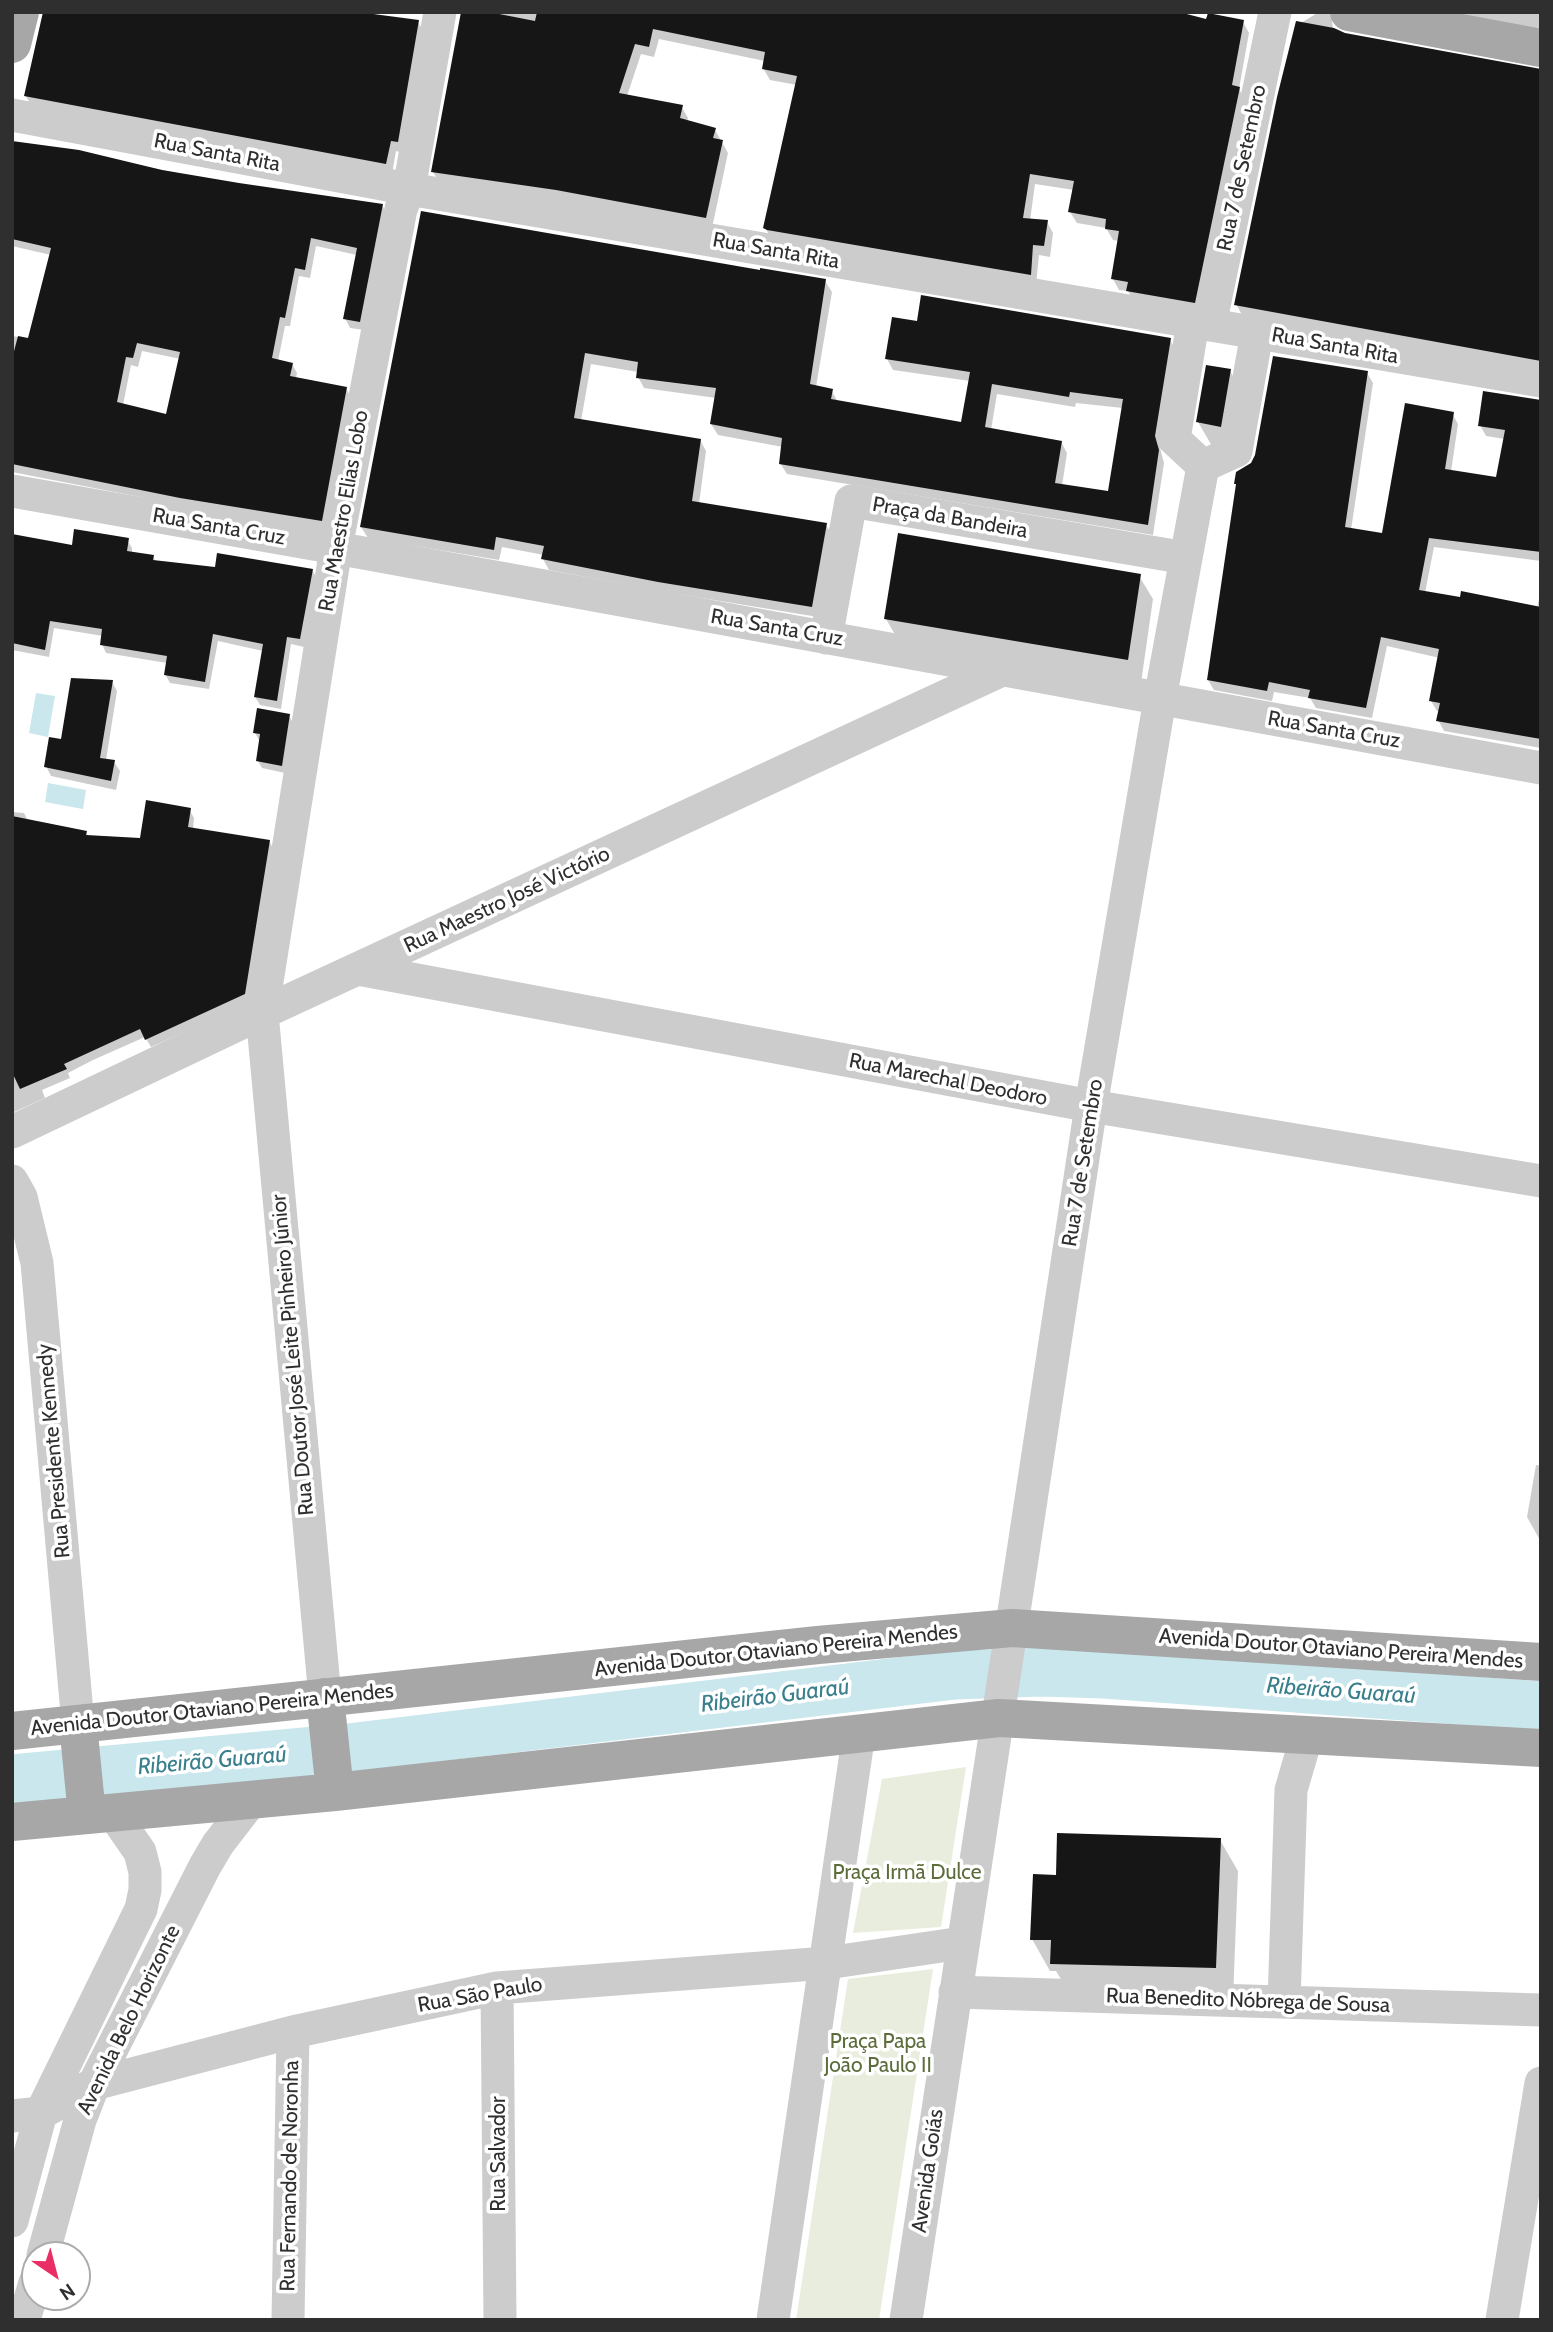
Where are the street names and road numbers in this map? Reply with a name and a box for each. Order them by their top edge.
street label: Rua 7 de Setembro [1212,83,1272,253]
street label: Rua Santa Rita [152,128,282,178]
street label: Rua Santa Rita [711,227,841,275]
street label: Rua Santa Rita [1270,322,1400,370]
street label: Rua Maestro Elias Lobo [314,408,374,614]
street label: Praça da Bandeira [871,492,1029,544]
street label: Rua Santa Cruz [151,503,287,551]
street label: Rua Santa Cruz [709,604,845,652]
street label: Rua Santa Cruz [1266,706,1402,754]
street label: Rua Maestro José Victório [400,841,614,959]
street label: Rua Marechal Deodoro [847,1048,1049,1112]
street label: Rua 7 de Setembro [1057,1077,1109,1249]
street label: Rua Doutor José Leite Pinheiro Júnior [266,1193,320,1517]
street label: Rua Presidente Kennedy [32,1343,76,1559]
street label: Avenida Doutor Otaviano Pereira Mendes [593,1619,959,1683]
street label: Avenida Doutor Otaviano Pereira Mendes [1158,1624,1524,1674]
street label: Avenida Doutor Otaviano Pereira Mendes [29,1678,395,1742]
street label: Avenida Belo Horizonte [72,1921,186,2119]
street label: Rua São Paulo [416,1972,544,2018]
street label: Rua Benedito Nóbrega de Sousa [1106,1983,1390,2019]
street label: Rua Fernando de Noronha [275,2060,305,2292]
street label: Rua Salvador [486,2096,512,2212]
street label: Avenida Goiás [907,2108,949,2234]

